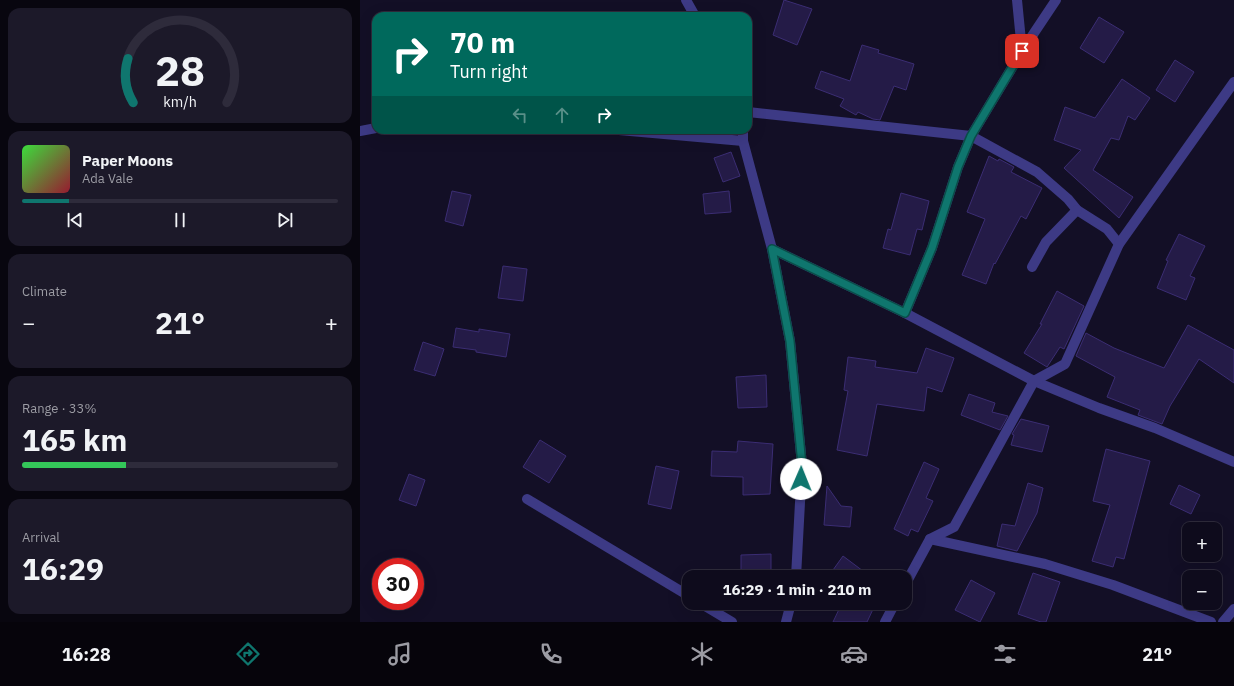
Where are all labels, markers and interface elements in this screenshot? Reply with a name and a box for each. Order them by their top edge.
text: 70 m [450,24,515,61]
icon: right [384,28,436,80]
pin [1005,34,1039,68]
icon: arrive [1011,40,1033,62]
text: 28 [155,43,205,97]
text: Turn right [450,60,528,83]
text: km/h [163,92,197,111]
icon: left [509,104,531,126]
icon: ahead [551,104,573,126]
icon: right [593,104,615,126]
text: Paper Moons [82,151,173,170]
text: Ada Vale [82,170,133,187]
icon: previous [64,209,86,231]
icon: pause [169,209,191,231]
icon: next [274,209,296,231]
text: Climate [22,283,67,300]
text: 21° [155,303,205,342]
text: − [22,308,35,337]
text: + [325,308,338,337]
text: Range · 33% [22,400,96,417]
text: 165 km [22,420,127,459]
position arrow [780,458,822,500]
map controls [1182,522,1222,610]
button: + [1182,522,1222,562]
text: Arrival [22,529,60,546]
text: 16:29 [22,549,104,588]
speed limit sign: 30 [372,558,424,610]
button: − [1182,570,1222,610]
text: 16:29 · 1 min · 210 m [723,580,871,599]
icon: directions [234,640,262,668]
icon: music [386,640,414,668]
icon: phone [537,640,565,668]
icon: climate [688,640,716,668]
icon: car [840,640,868,668]
icon: filters [991,640,1019,668]
text: 16:28 [62,643,111,666]
text: 21° [1142,643,1172,666]

